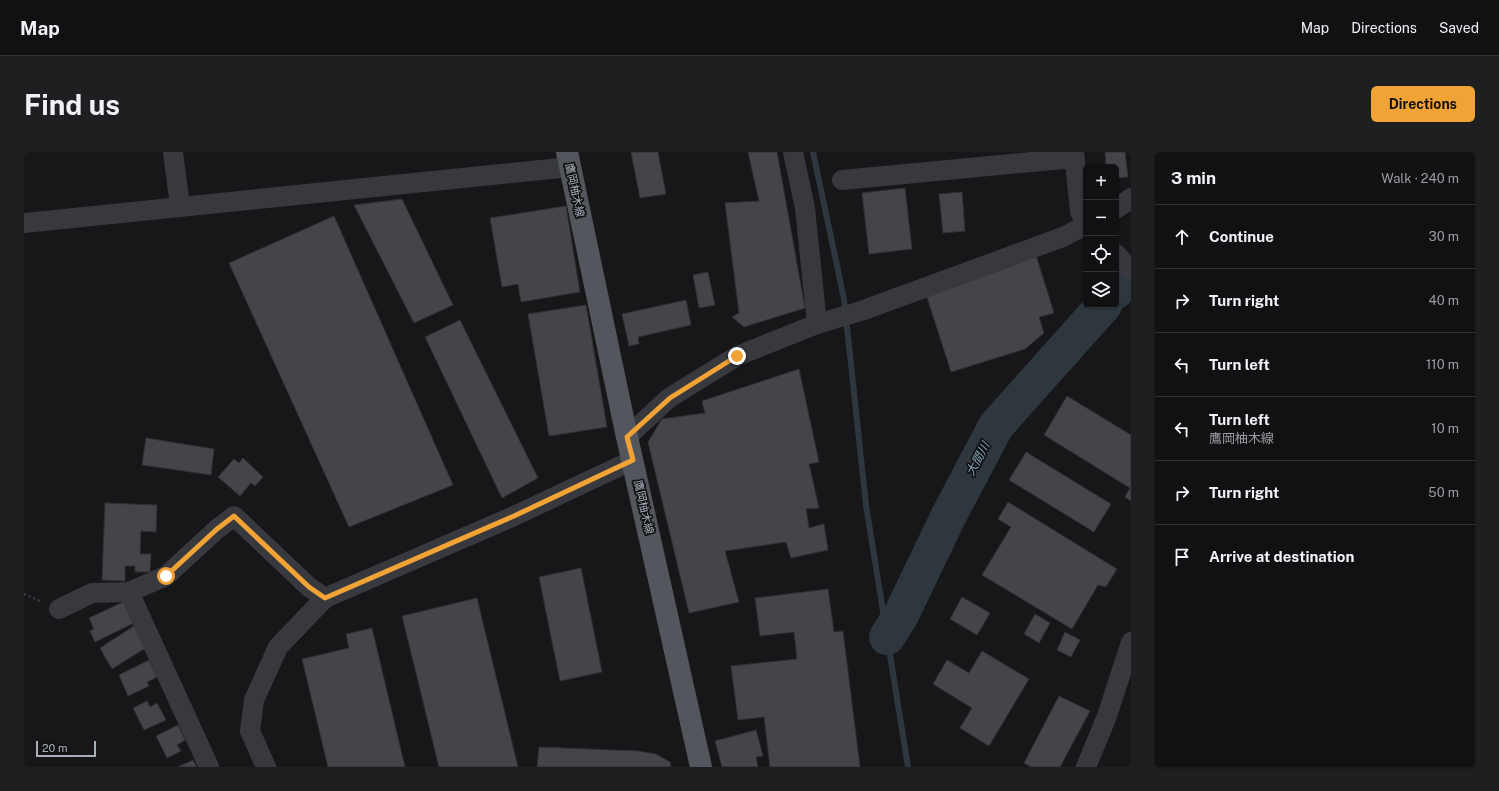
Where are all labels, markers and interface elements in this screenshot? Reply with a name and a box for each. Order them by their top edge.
text: Map [20,17,60,39]
text: Map [1301,20,1329,36]
text: Directions [1351,20,1417,36]
text: Saved [1439,20,1479,36]
button: Directions [1371,86,1475,122]
text: Find us [24,88,120,121]
street label: 鷹岡柚木線 [563,162,587,218]
map controls [1083,164,1119,308]
button: + [1083,164,1119,200]
text: 3 min [1171,168,1216,188]
text: Walk · 240 m [1381,171,1459,186]
button: − [1083,200,1119,236]
icon: ahead [1171,226,1193,248]
text: Continue [1209,228,1274,245]
text: 30 m [1429,229,1459,244]
button: locate [1083,236,1119,272]
button: layers [1083,272,1119,308]
icon: right [1171,290,1193,312]
text: Turn right [1209,292,1279,309]
text: 40 m [1428,293,1459,308]
route end [728,347,746,365]
icon: left [1171,354,1193,376]
text: Turn left [1209,356,1270,373]
text: 110 m [1426,357,1459,372]
text: Turn left [1209,411,1270,428]
icon: left [1171,418,1193,440]
text: 10 m [1431,421,1459,436]
text: 鷹岡柚木線 [1209,431,1274,446]
water label: 大間川 [963,438,994,478]
street label: 鷹岡柚木線 [632,479,656,535]
icon: right [1171,482,1193,504]
text: Turn right [1209,484,1279,501]
text: 50 m [1428,485,1459,500]
icon: arrive [1171,546,1193,568]
text: Arrive at destination [1209,548,1354,565]
route start [157,567,175,585]
scale bar [36,739,96,758]
text: 20 m [42,742,67,754]

